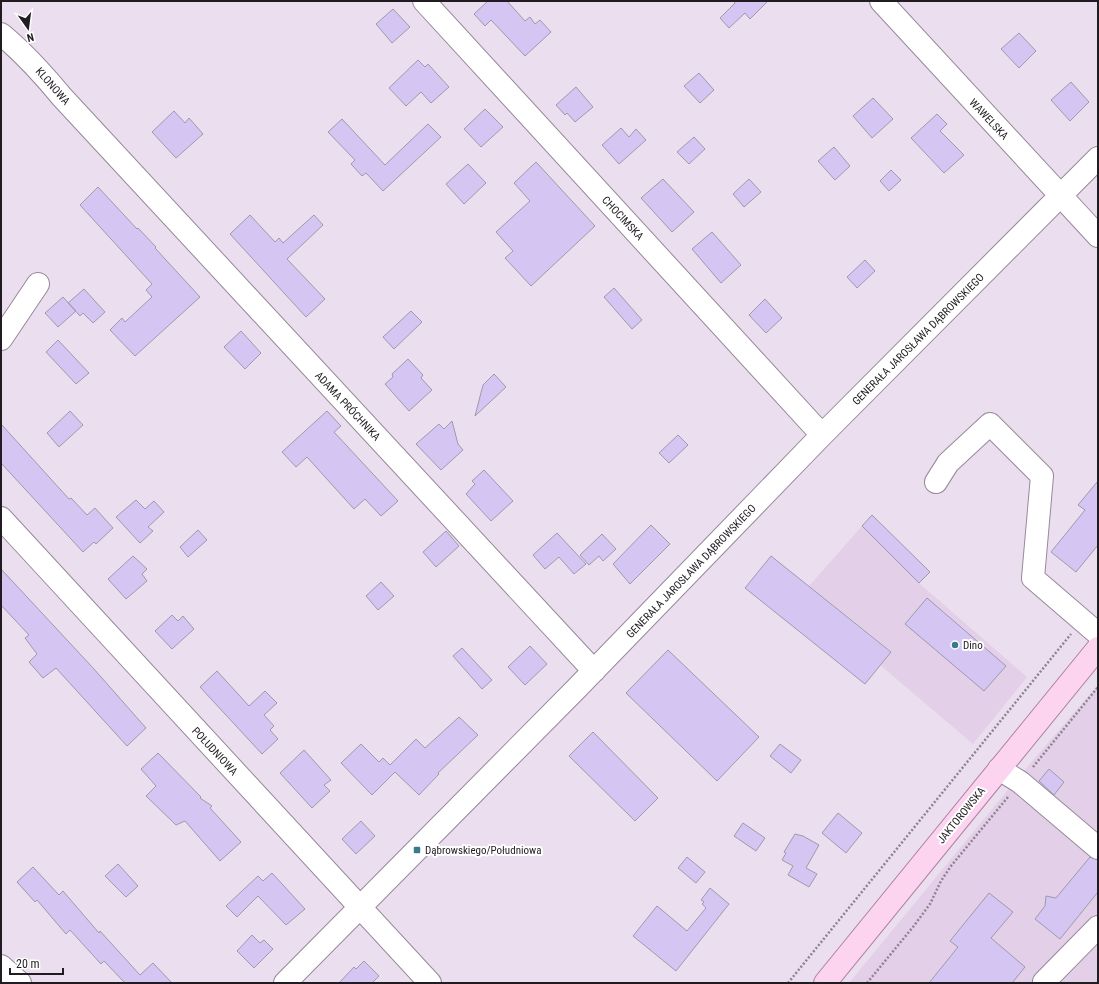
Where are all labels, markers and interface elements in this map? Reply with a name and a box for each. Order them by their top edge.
north arrow [8,8,48,48]
text: N [25,30,35,44]
street label: KLONOWA [33,65,73,108]
street label: WAWELSKA [966,96,1011,143]
street label: CHOCIMSKA [599,194,647,243]
street label: GENERAŁA JAROSŁAWA DĄBROWSKIEGO [850,271,987,408]
street label: ADAMA PRÓCHNIKA [312,369,383,444]
street label: GENERAŁA JAROSŁAWA DĄBROWSKIEGO [624,502,759,641]
place label: Dino [963,639,983,652]
marker: Dino [950,640,960,650]
street label: POŁUDNIOWA [189,725,241,779]
street label: JAKTOROWSKA [935,784,988,846]
place label: Dąbrowskiego/Południowa [425,844,541,857]
marker: Dąbrowskiego/Południowa [412,845,422,855]
scale bar [10,950,63,976]
text: 20 m [16,957,40,971]

